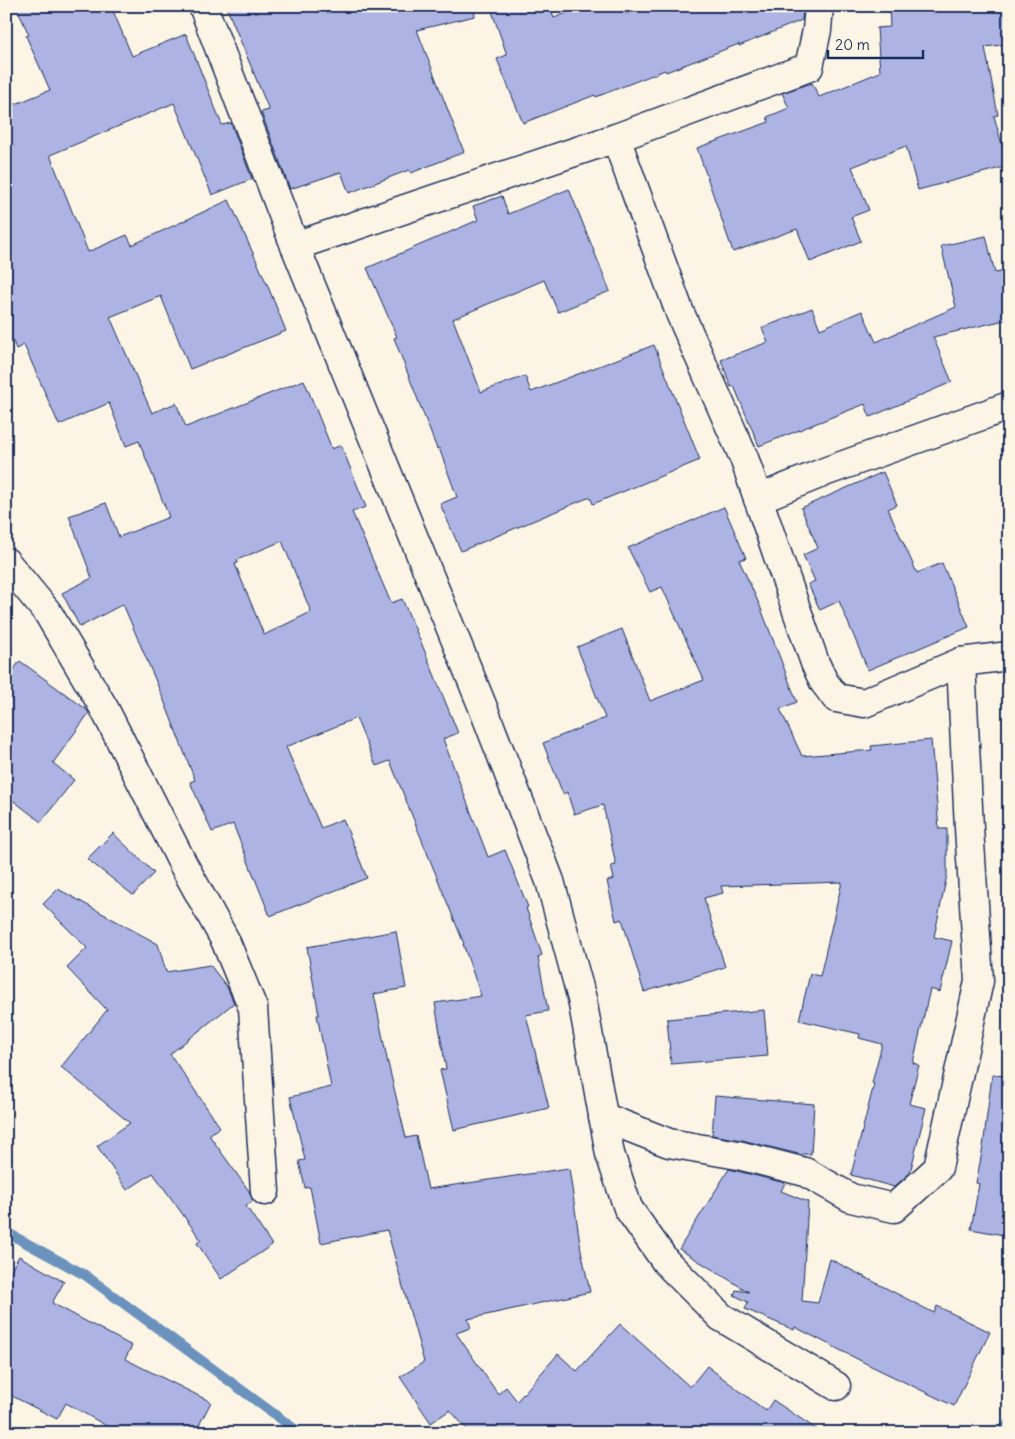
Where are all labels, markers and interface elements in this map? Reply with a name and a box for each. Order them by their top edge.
scale bar [828,28,922,60]
text: 20 m [835,35,870,54]

